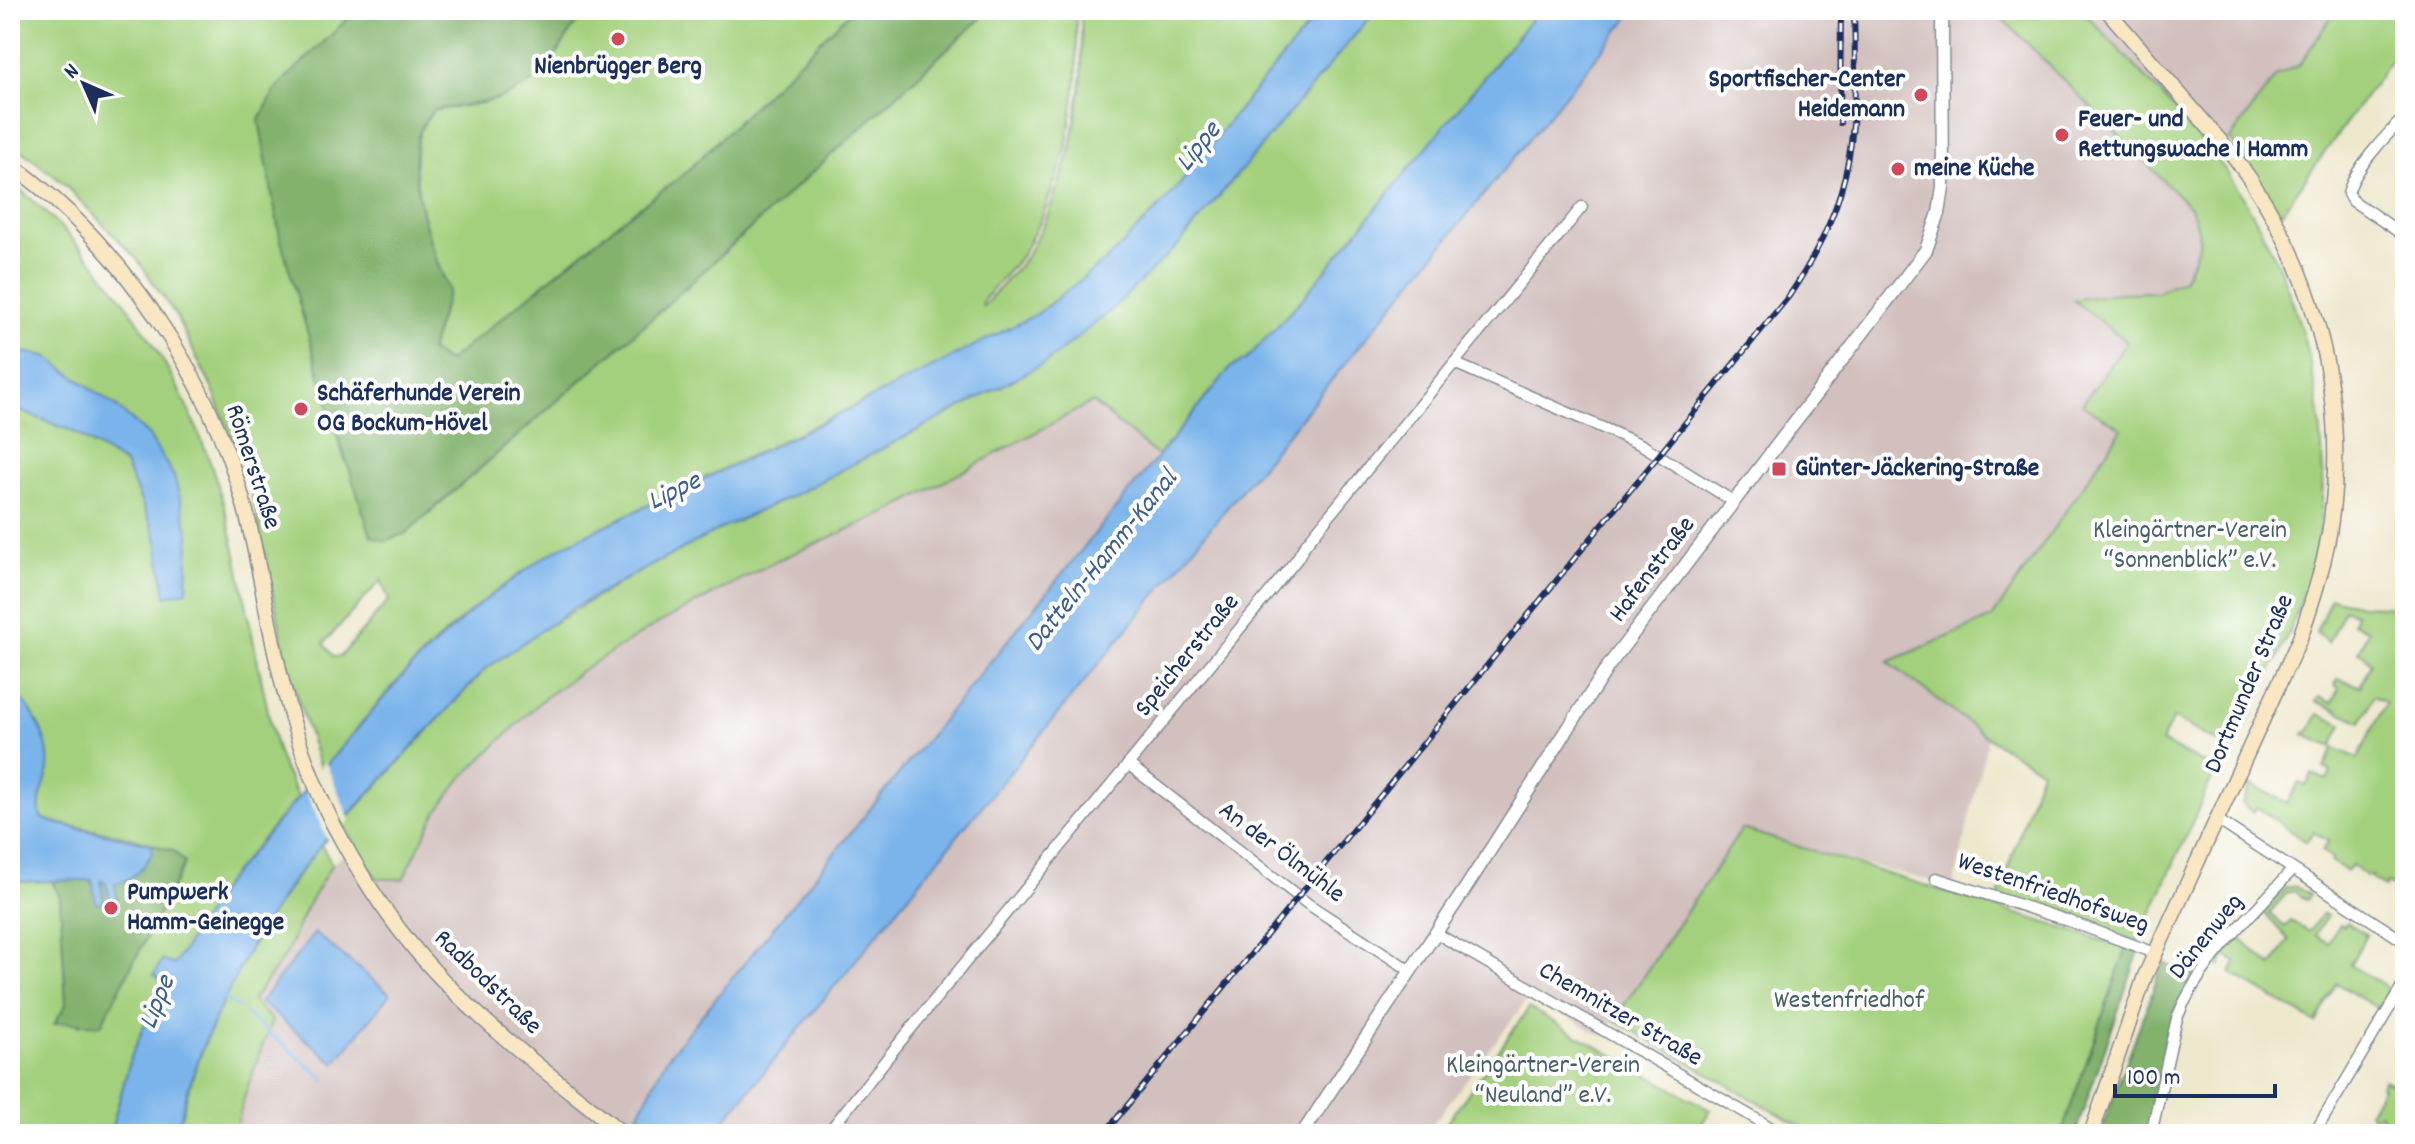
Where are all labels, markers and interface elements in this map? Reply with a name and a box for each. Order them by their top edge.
marker: Nienbrügger Berg [609,30,627,48]
north arrow [44,44,124,124]
place label: Nienbrügger Berg [534,49,702,86]
text: N [58,57,87,87]
place label: Sportfischer-Center Heidemann [1708,62,1905,129]
marker: Sportfischer-Center Heidemann [1912,86,1930,104]
place label: Feuer- und Rettungswache 1 Hamm [2078,102,2308,169]
water label: Lippe [1167,113,1234,182]
marker: Feuer- und Rettungswache 1 Hamm [2053,126,2071,144]
place label: meine Küche [1914,151,2034,188]
marker: meine Küche [1889,160,1907,178]
place label: Schäferhunde Verein OG Bockum-Hövel [317,376,521,443]
street label: Römerstraße [214,400,290,534]
marker: Schäferhunde Verein OG Bockum-Hövel [292,400,310,418]
place label: Günter-Jäckering-Straße [1795,451,2039,488]
marker: Günter-Jäckering-Straße [1770,460,1788,478]
water label: Datteln-Hamm-Kanal [1017,461,1191,662]
water label: Lippe [642,462,710,523]
street label: Hafenstraße [1601,509,1705,631]
park label: Kleingärtner-Verein “Sonnenblick” e.V. [2093,513,2287,580]
street label: Speicherstraße [1127,586,1249,726]
street label: Dortmunder Straße [2196,589,2304,779]
street label: An der Ölmühle [1210,793,1352,913]
street label: Westenfriedhofsweg [1952,844,2154,944]
place label: Pumpwerk Hamm-Geinegge [127,875,284,942]
street label: Dänenweg [2161,886,2253,988]
marker: Pumpwerk Hamm-Geinegge [102,899,120,917]
street label: Radbodstraße [424,922,550,1044]
street label: Chemnitzer Straße [1531,953,1709,1077]
water label: Lippe [130,969,188,1036]
park label: Westenfriedhof [1774,983,1925,1020]
park label: Kleingärtner-Verein “Neuland” e.V. [1446,1048,1640,1115]
scale bar [2115,1048,2275,1098]
text: 100 m [2127,1062,2180,1096]

